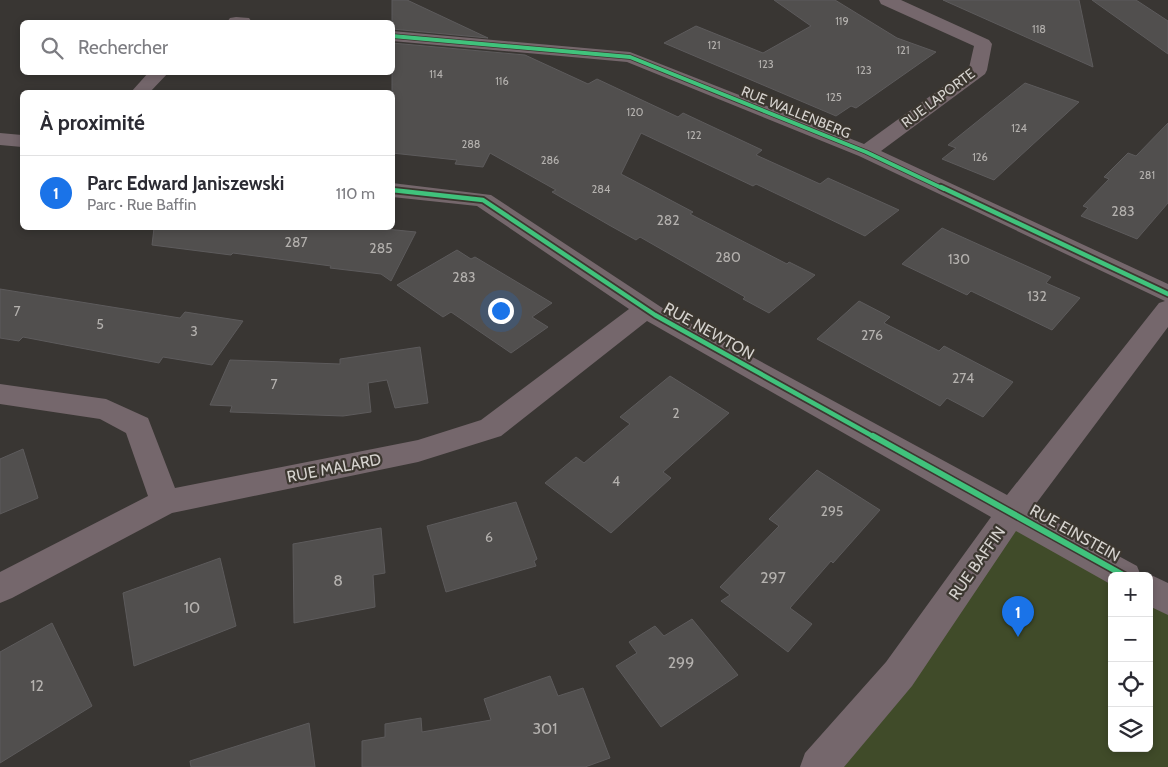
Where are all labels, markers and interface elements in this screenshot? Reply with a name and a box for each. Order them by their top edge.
house number: 119 [835,14,849,28]
search box [20,20,395,75]
house number: 118 [1032,22,1046,36]
icon: search [38,34,66,62]
text: Rechercher [78,36,168,59]
house number: 121 [708,38,720,52]
house number: 121 [897,43,909,57]
house number: 123 [758,57,774,71]
house number: 123 [856,63,872,77]
street label: RUE LAPORTE [898,64,979,131]
house number: 114 [429,67,443,81]
house number: 116 [495,74,509,88]
street label: RUE WALLENBERG [739,82,853,142]
house number: 125 [826,90,842,104]
house number: 120 [626,105,644,119]
text: À proximité [40,110,145,135]
house number: 124 [1011,121,1027,135]
house number: 122 [686,128,702,142]
house number: 288 [461,137,481,151]
house number: 126 [972,150,988,164]
house number: 286 [541,153,559,167]
house number: 281 [1139,168,1155,182]
text: Parc Edward Janiszewski [87,172,284,195]
house number: 284 [592,182,611,196]
text: 1 [53,184,59,203]
text: 110 m [336,184,375,203]
text: Parc · Rue Baffin [87,195,196,214]
house number: 283 [1111,202,1135,220]
house number: 282 [656,211,680,229]
house number: 287 [285,233,307,251]
house number: 285 [369,239,393,257]
house number: 280 [715,248,741,266]
house number: 130 [948,250,970,268]
house number: 283 [452,268,476,286]
house number: 132 [1027,287,1047,305]
your location [488,298,514,324]
street label: RUE NEWTON [660,298,758,364]
house number: 7 [13,302,21,320]
house number: 5 [96,315,104,333]
house number: 3 [190,322,198,340]
house number: 276 [861,326,883,344]
house number: 274 [952,369,974,387]
house number: 7 [270,375,278,393]
house number: 2 [672,404,680,422]
street label: RUE MALARD [285,450,383,486]
house number: 4 [612,472,620,490]
street label: RUE EINSTEIN [1027,500,1123,566]
house number: 295 [821,502,843,520]
street label: RUE BAFFIN [945,523,1009,603]
house number: 6 [485,528,493,546]
house number: 297 [760,568,786,587]
house number: 8 [333,571,343,590]
map controls [1108,572,1153,752]
button: + [1108,572,1153,617]
pin: 1 [1002,596,1034,637]
house number: 10 [184,598,200,617]
button: − [1108,617,1153,662]
house number: 299 [668,653,694,672]
button: locate [1108,662,1153,707]
house number: 12 [30,676,44,695]
button: layers [1108,707,1153,752]
house number: 301 [532,719,558,738]

